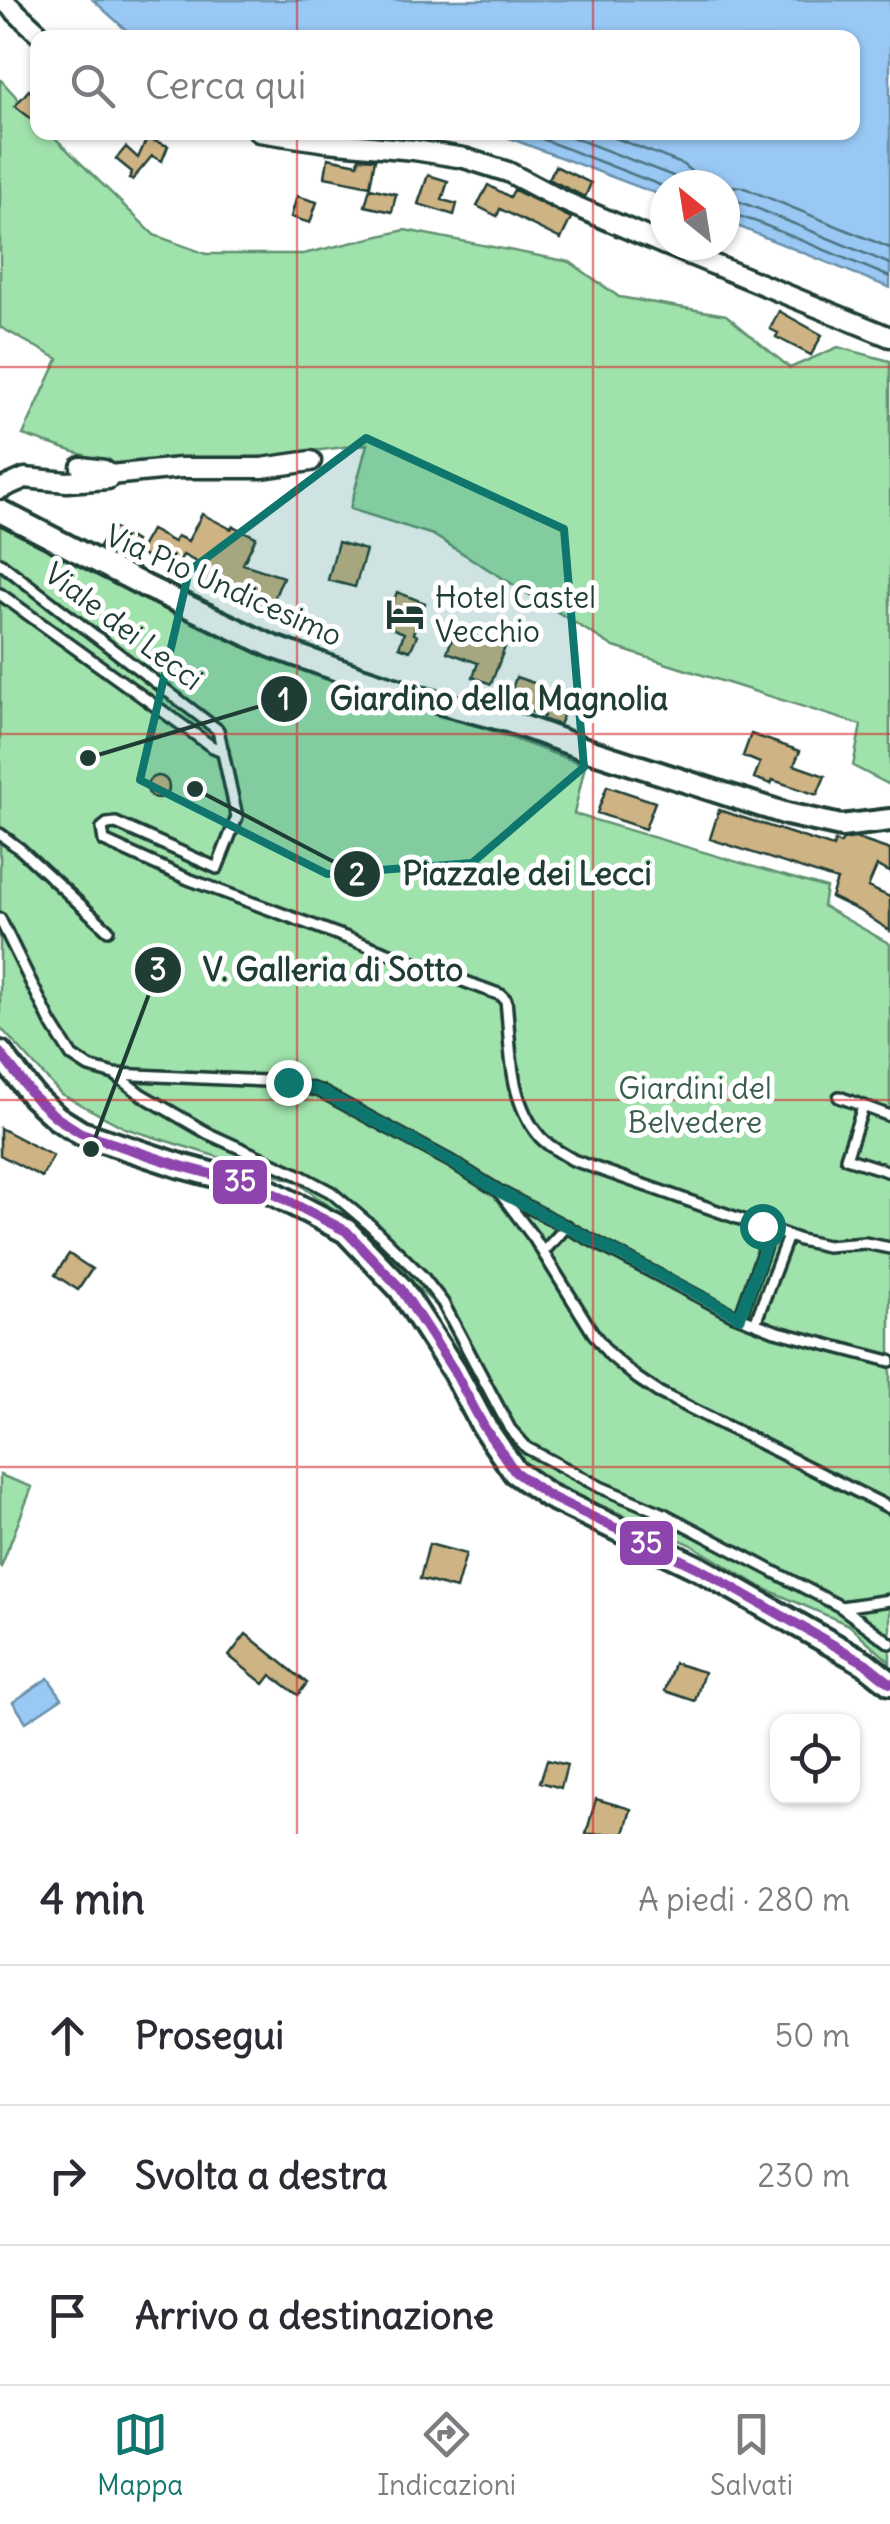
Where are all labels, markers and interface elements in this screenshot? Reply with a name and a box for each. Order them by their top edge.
search box [30,30,860,140]
icon: search [65,58,120,113]
text: Cerca qui [145,62,306,109]
north arrow [650,170,740,260]
street label: Via Pio Undicesimo [100,516,348,654]
street label: Viale dei Lecci [37,554,211,698]
place label: Hotel Castel Vecchio [435,578,596,650]
hotel icon: Hotel Castel Vecchio [384,593,426,635]
callout: Giardino della Magnolia [259,668,688,730]
text: Giardino della Magnolia [330,678,668,719]
text: 1 [278,680,290,718]
callout: Piazzale dei Lecci [332,843,672,905]
text: Piazzale dei Lecci [402,853,652,894]
text: 2 [349,855,365,893]
callout: V. Galleria di Sotto [133,939,484,1001]
text: V. Galleria di Sotto [203,949,463,990]
text: 3 [149,950,167,988]
route end [266,1060,312,1106]
park label: Giardini del Belvedere [618,1069,772,1141]
line badge: 35 [211,1158,269,1206]
text: 35 [224,1163,256,1199]
route start [740,1204,786,1250]
line badge: 35 [618,1519,675,1567]
text: 35 [630,1525,662,1561]
map controls [770,1714,860,1804]
button: locate [770,1714,860,1804]
text: 4 min [40,1873,145,1925]
text: A piedi · 280 m [638,1879,850,1920]
icon: ahead [40,2008,95,2063]
text: Prosegui [135,2012,284,2059]
text: 50 m [775,2015,850,2056]
icon: right [40,2148,95,2203]
text: Svolta a destra [135,2152,388,2199]
text: 230 m [758,2155,850,2196]
icon: arrive [40,2288,95,2343]
text: Arrivo a destinazione [135,2292,494,2339]
tab: Mappa [97,2407,183,2503]
tab: Indicazioni [377,2407,516,2503]
tab: Salvati [710,2407,793,2503]

